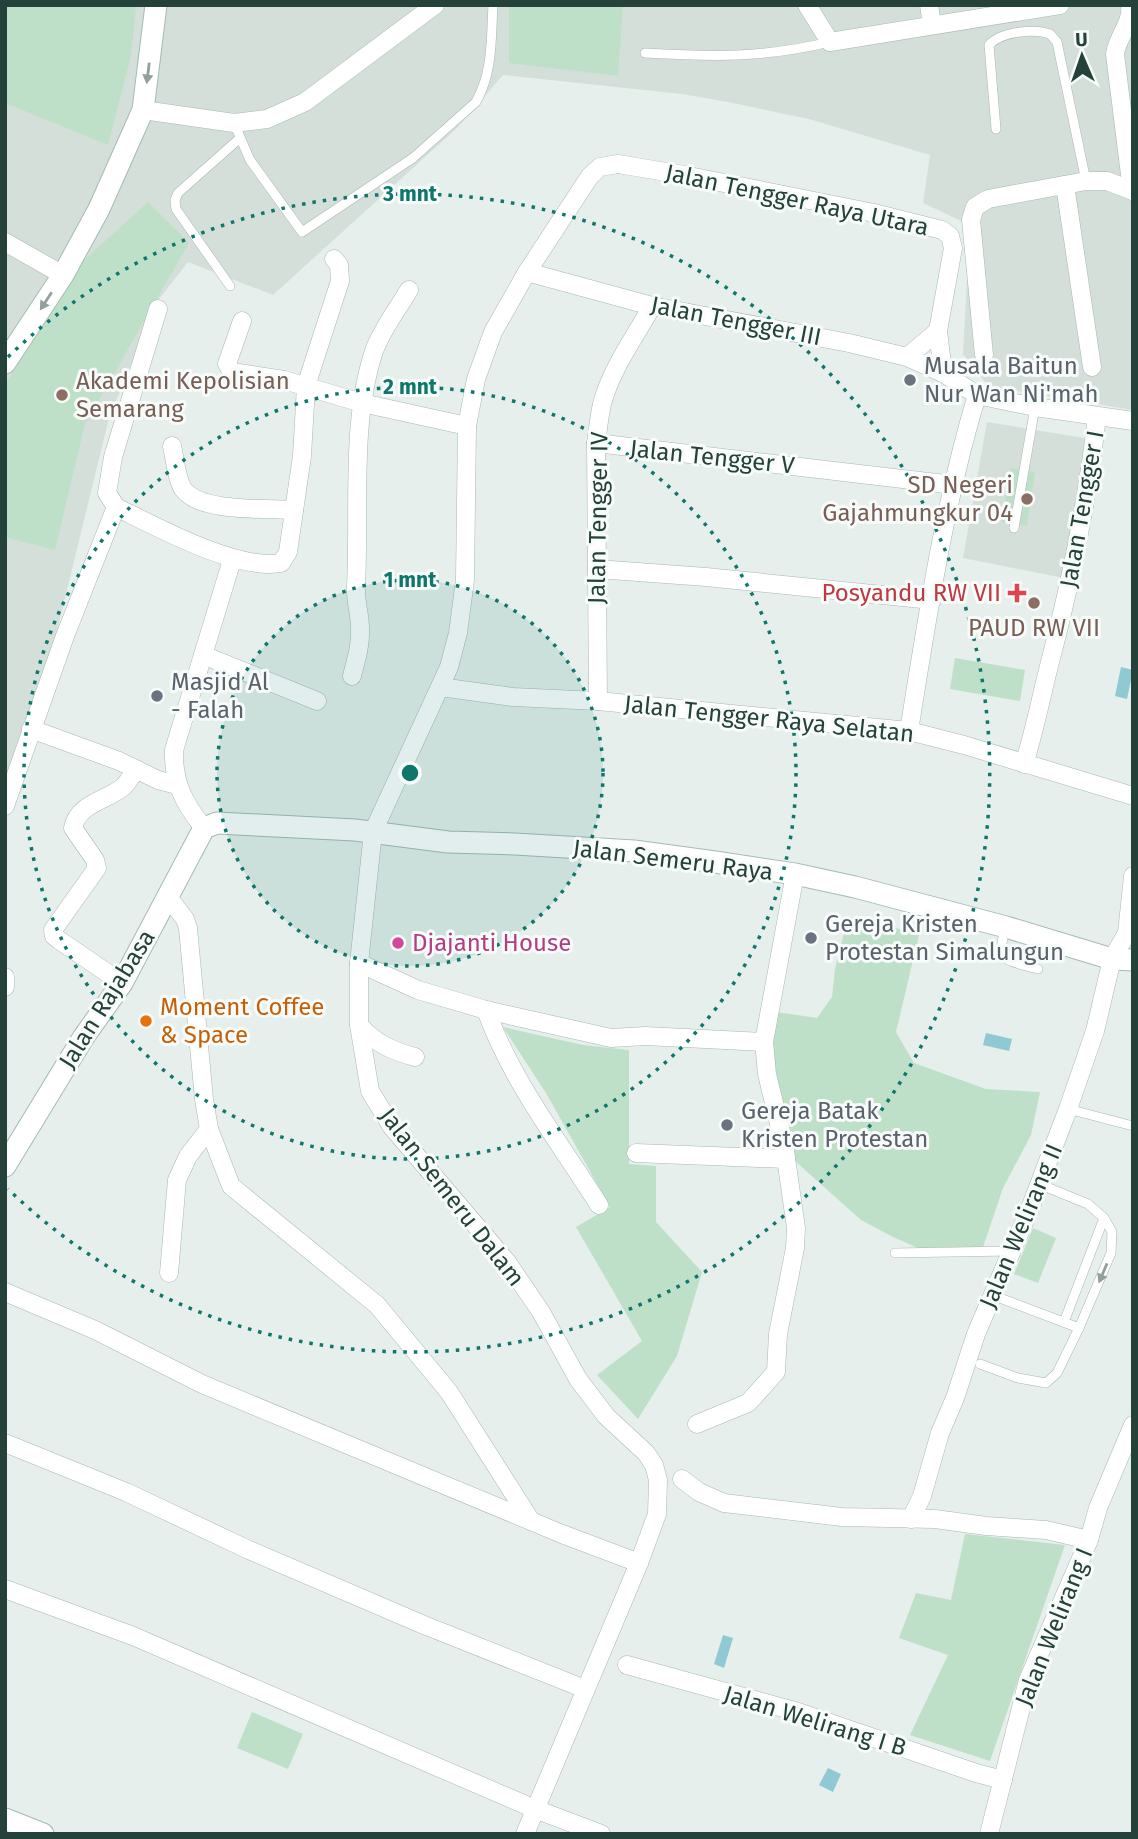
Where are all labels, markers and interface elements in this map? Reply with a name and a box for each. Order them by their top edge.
north arrow [1047,21,1117,91]
text: U [1075,28,1088,51]
one-way arrow [143,62,154,84]
street label: Jalan Tengger Raya Utara [663,158,931,242]
text: 3 mnt [382,181,438,207]
one-way arrow [39,291,52,311]
street label: Jalan Tengger III [648,291,824,351]
place label: Musala Baitun Nur Wan Ni'mah [924,352,1099,408]
place label: Akademi Kepolisian Semarang [76,367,290,423]
marker: Musala Baitun Nur Wan Ni'mah [902,372,918,388]
text: 2 mnt [383,374,438,400]
marker: Akademi Kepolisian Semarang [54,387,70,403]
street label: Jalan Tengger I [1054,428,1110,590]
street label: Jalan Tengger IV [582,431,614,604]
street label: Jalan Tengger V [628,434,796,480]
place label: SD Negeri Gajahmungkur 04 [822,471,1013,527]
marker: SD Negeri Gajahmungkur 04 [1019,491,1035,507]
text: 1 mnt [384,567,437,593]
place label: Posyandu RW VII [822,579,1001,607]
marker: Posyandu RW VII [1007,583,1027,603]
marker: PAUD RW VII [1026,595,1042,611]
place label: PAUD RW VII [968,614,1100,642]
place label: Masjid Al - Falah [171,668,269,724]
marker: Masjid Al - Falah [149,688,165,704]
street label: Jalan Tengger Raya Selatan [623,690,915,748]
centre of rings [398,761,422,785]
street label: Jalan Semeru Raya [571,834,775,886]
place label: Gereja Kristen Protestan Simalungun [825,910,1064,966]
street label: Jalan Rajabasa [53,924,161,1074]
place label: Djajanti House [412,929,571,957]
marker: Gereja Kristen Protestan Simalungun [803,930,819,946]
marker: Djajanti House [390,935,406,951]
place label: Moment Coffee & Space [160,993,324,1049]
marker: Moment Coffee & Space [138,1013,154,1029]
place label: Gereja Batak Kristen Protestan [741,1097,928,1153]
street label: Jalan Semeru Dalam [374,1102,530,1292]
marker: Gereja Batak Kristen Protestan [719,1117,735,1133]
street label: Jalan Welirang II [974,1140,1068,1312]
one-way arrow [1097,1263,1108,1284]
street label: Jalan Welirang I [1009,1544,1099,1710]
street label: Jalan Welirang I B [720,1680,910,1762]

